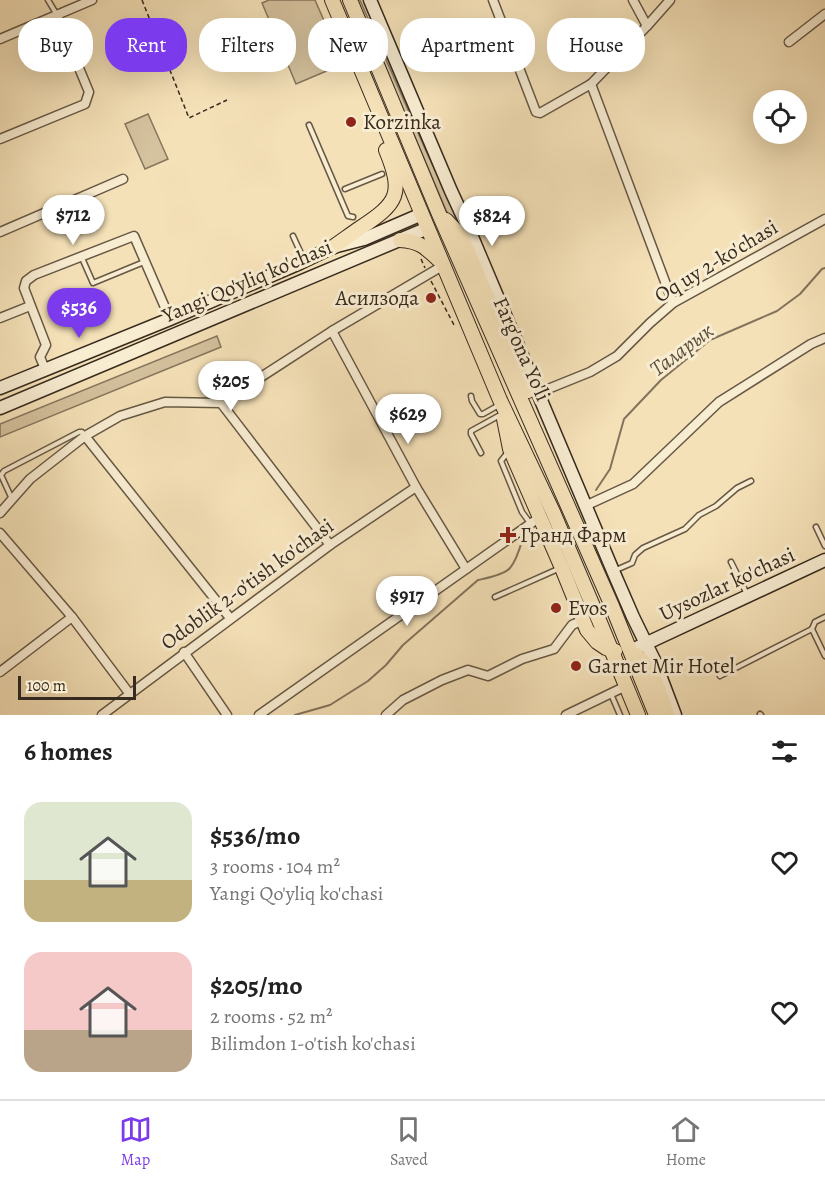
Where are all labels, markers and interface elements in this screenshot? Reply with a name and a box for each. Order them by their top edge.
chip: Buy [18,18,93,72]
chip: Rent [105,18,187,72]
chip: Filters [199,18,296,72]
chip: New [308,18,388,72]
chip: Apartment [400,18,535,72]
chip: House [547,18,645,72]
map controls [753,90,807,144]
button: locate [753,90,807,144]
place label: Korzinka [363,108,441,136]
marker: Korzinka [344,115,358,129]
pin: $712 [37,195,109,246]
pin: $824 [456,196,528,247]
text: $712 [56,201,90,228]
text: $824 [473,202,511,229]
street label: Oq uy 2-ko'chasi [649,213,783,309]
street label: Yangi Qo'yliq ko'chasi [157,233,336,330]
place label: Асилзода [335,284,419,312]
pin: $536 [43,288,115,339]
marker: Асилзода [424,291,438,305]
street label: Farg'ona Yo'li [487,293,557,406]
text: $536 [61,294,97,321]
water label: Таларык [643,316,720,384]
pin: $205 [195,361,267,412]
text: $205 [212,367,250,394]
pin: $629 [372,394,444,445]
text: $629 [389,400,427,427]
street label: Odoblik 2-o'tish ko'chasi [155,512,339,656]
place label: Гранд Фарм [520,521,627,549]
marker: Гранд Фарм [501,528,515,542]
street label: Uysozlar ko'chasi [655,540,799,628]
pin: $917 [371,576,443,627]
text: $917 [390,582,424,609]
place label: Evos [568,594,608,622]
marker: Evos [549,601,563,615]
place label: Garnet Mir Hotel [588,652,735,680]
marker: Garnet Mir Hotel [569,659,583,673]
scale bar [18,673,136,700]
text: 100 m [27,675,66,697]
text: 6 homes [24,734,113,769]
icon: filters [768,735,801,768]
text: $536/mo [210,818,300,853]
icon: home [72,826,144,898]
icon: heart [768,846,801,879]
text: 3 rooms · 104 m² [210,853,340,880]
text: Yangi Qo'yliq ko'chasi [210,880,383,907]
text: $205/mo [210,968,303,1003]
icon: home [72,976,144,1048]
icon: heart [768,996,801,1029]
text: 2 rooms · 52 m² [210,1003,333,1030]
text: Bilimdon 1-o'tish ko'chasi [210,1030,416,1057]
tab: Map [119,1113,152,1171]
tab: Saved [390,1113,428,1171]
tab: Home [666,1113,706,1171]

